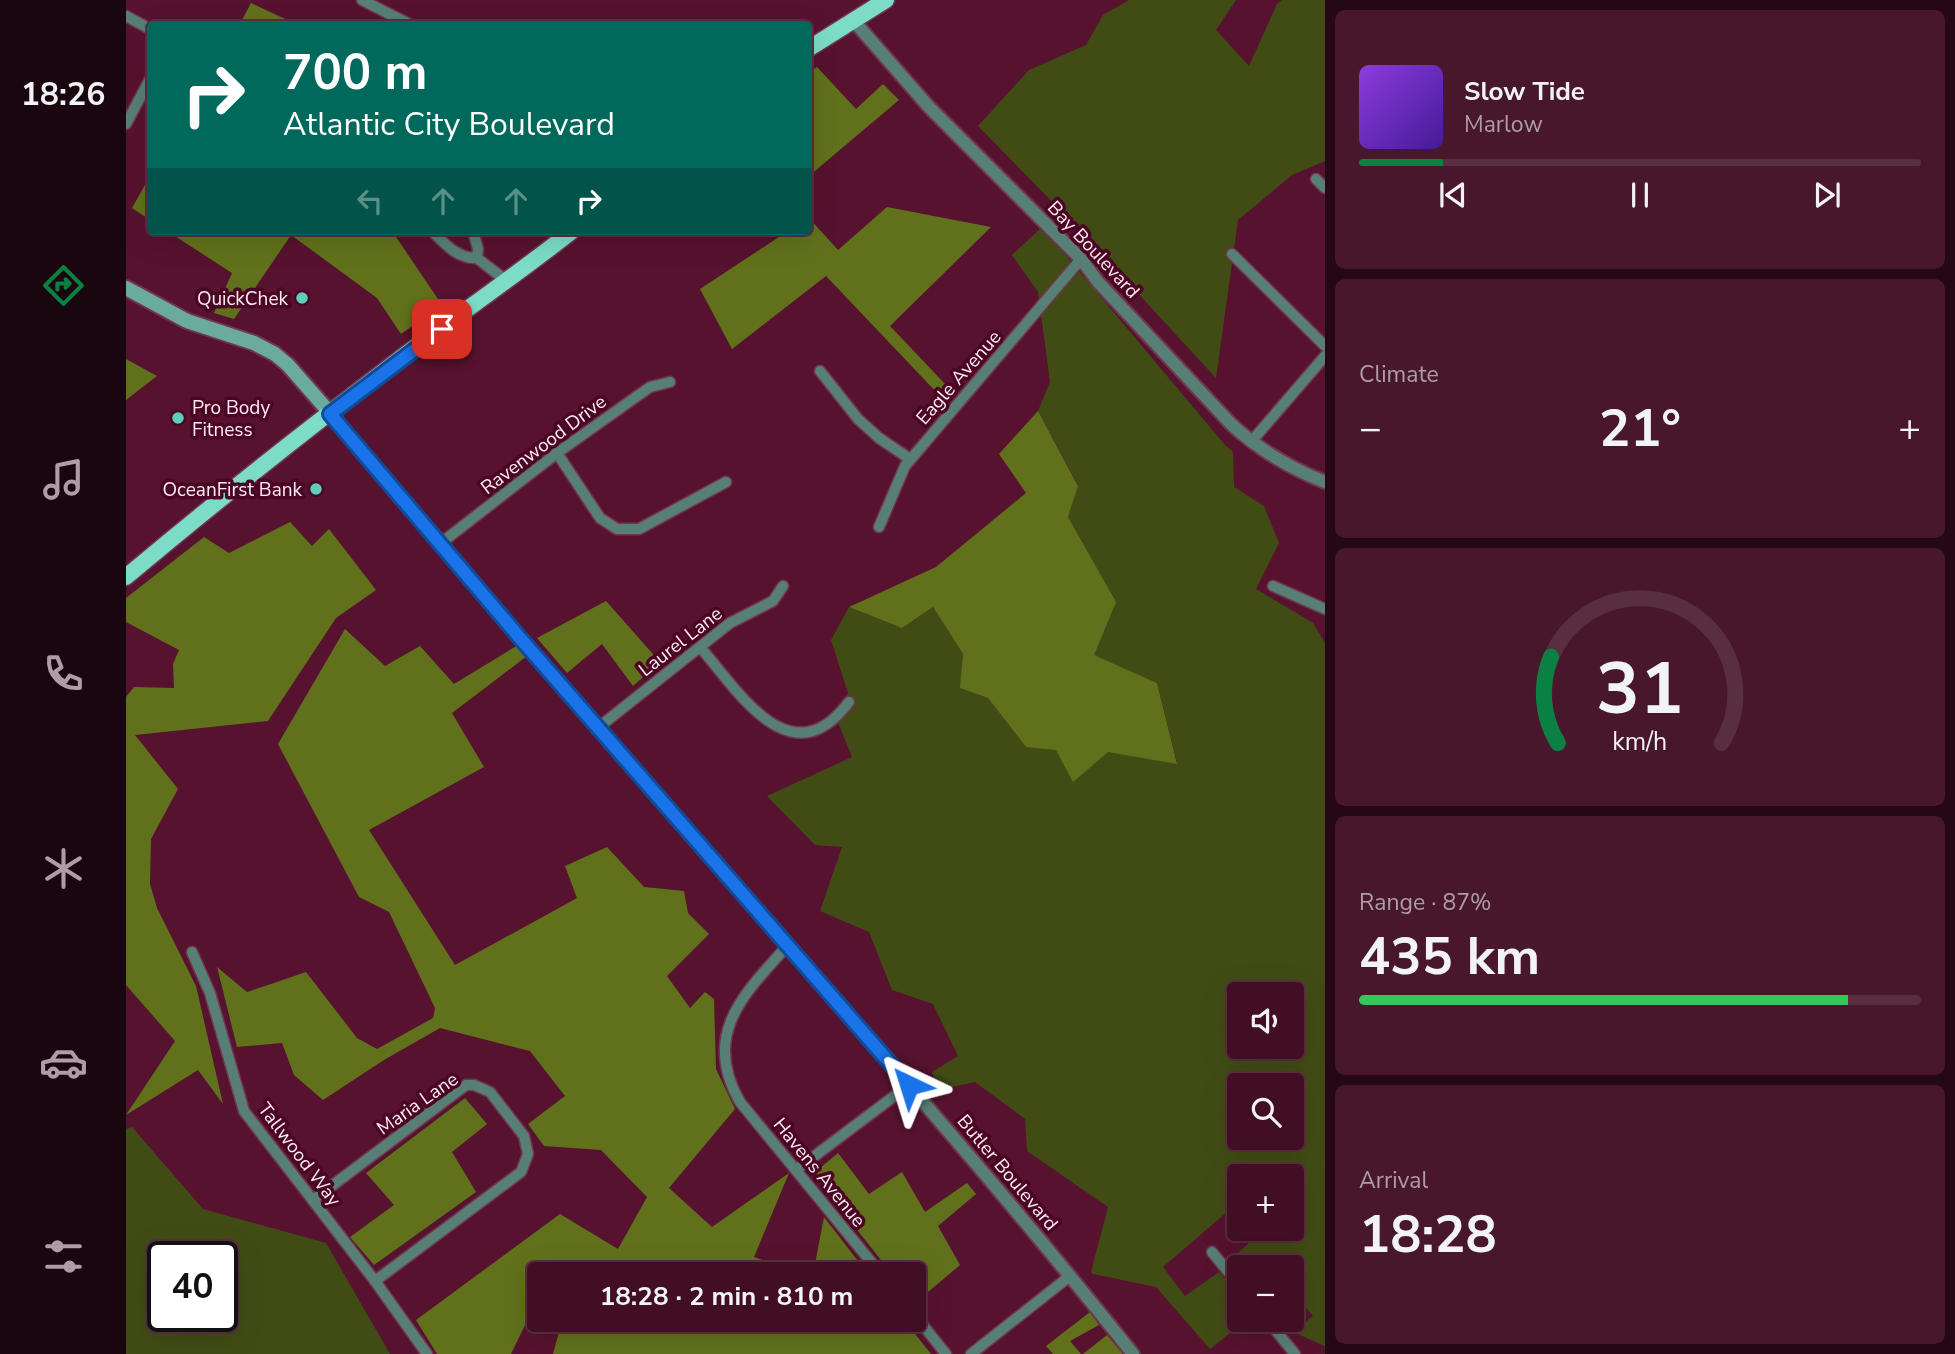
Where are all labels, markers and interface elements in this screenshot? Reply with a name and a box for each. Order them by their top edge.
text: 700 m [283,39,427,106]
icon: right [168,49,259,140]
text: 18:26 [21,73,105,116]
text: Slow Tide [1464,74,1585,109]
text: Atlantic City Boulevard [283,103,615,146]
text: Marlow [1464,109,1543,140]
icon: previous [1434,176,1472,214]
icon: pause [1621,176,1659,214]
icon: next [1808,176,1846,214]
icon: left [351,182,389,220]
icon: ahead [424,182,462,220]
icon: ahead [497,182,535,220]
icon: right [570,182,608,220]
street label: Bay Boulevard [1041,195,1145,304]
icon: directions [39,261,88,310]
place label: QuickChek [197,286,288,312]
marker: QuickChek [294,290,310,306]
pin [412,299,472,359]
icon: arrive [423,310,461,348]
street label: Eagle Avenue [910,325,1007,430]
text: Climate [1359,359,1439,390]
street label: Ravenwood Drive [475,389,612,501]
text: 21° [1599,393,1681,464]
place label: Pro Body Fitness [192,395,270,443]
text: − [1359,403,1382,454]
text: + [1898,403,1921,454]
marker: Pro Body Fitness [170,410,186,426]
icon: music [39,455,88,504]
place label: OceanFirst Bank [163,477,302,503]
marker: OceanFirst Bank [308,481,324,497]
street label: Laurel Lane [633,601,728,683]
text: 31 [1596,639,1684,739]
icon: phone [39,649,88,698]
text: km/h [1612,725,1668,759]
icon: climate [39,844,88,893]
text: Range · 87% [1359,887,1491,918]
text: 435 km [1359,921,1540,992]
map controls [1227,982,1304,1332]
button: sound [1227,982,1304,1059]
icon: car [39,1038,88,1087]
position arrow [872,1048,946,1122]
street label: Maria Lane [372,1066,463,1141]
button: search [1227,1073,1304,1150]
street label: Tallwood Way [252,1097,347,1212]
street label: Butler Boulevard [951,1109,1064,1236]
street label: Havens Avenue [767,1113,871,1233]
button: + [1227,1164,1304,1241]
text: Arrival [1359,1165,1428,1196]
text: 18:28 [1359,1199,1497,1270]
icon: filters [39,1232,88,1281]
speed limit sign: 40 [147,1241,238,1332]
button: − [1227,1255,1304,1332]
text: 18:28 · 2 min · 810 m [600,1279,853,1314]

